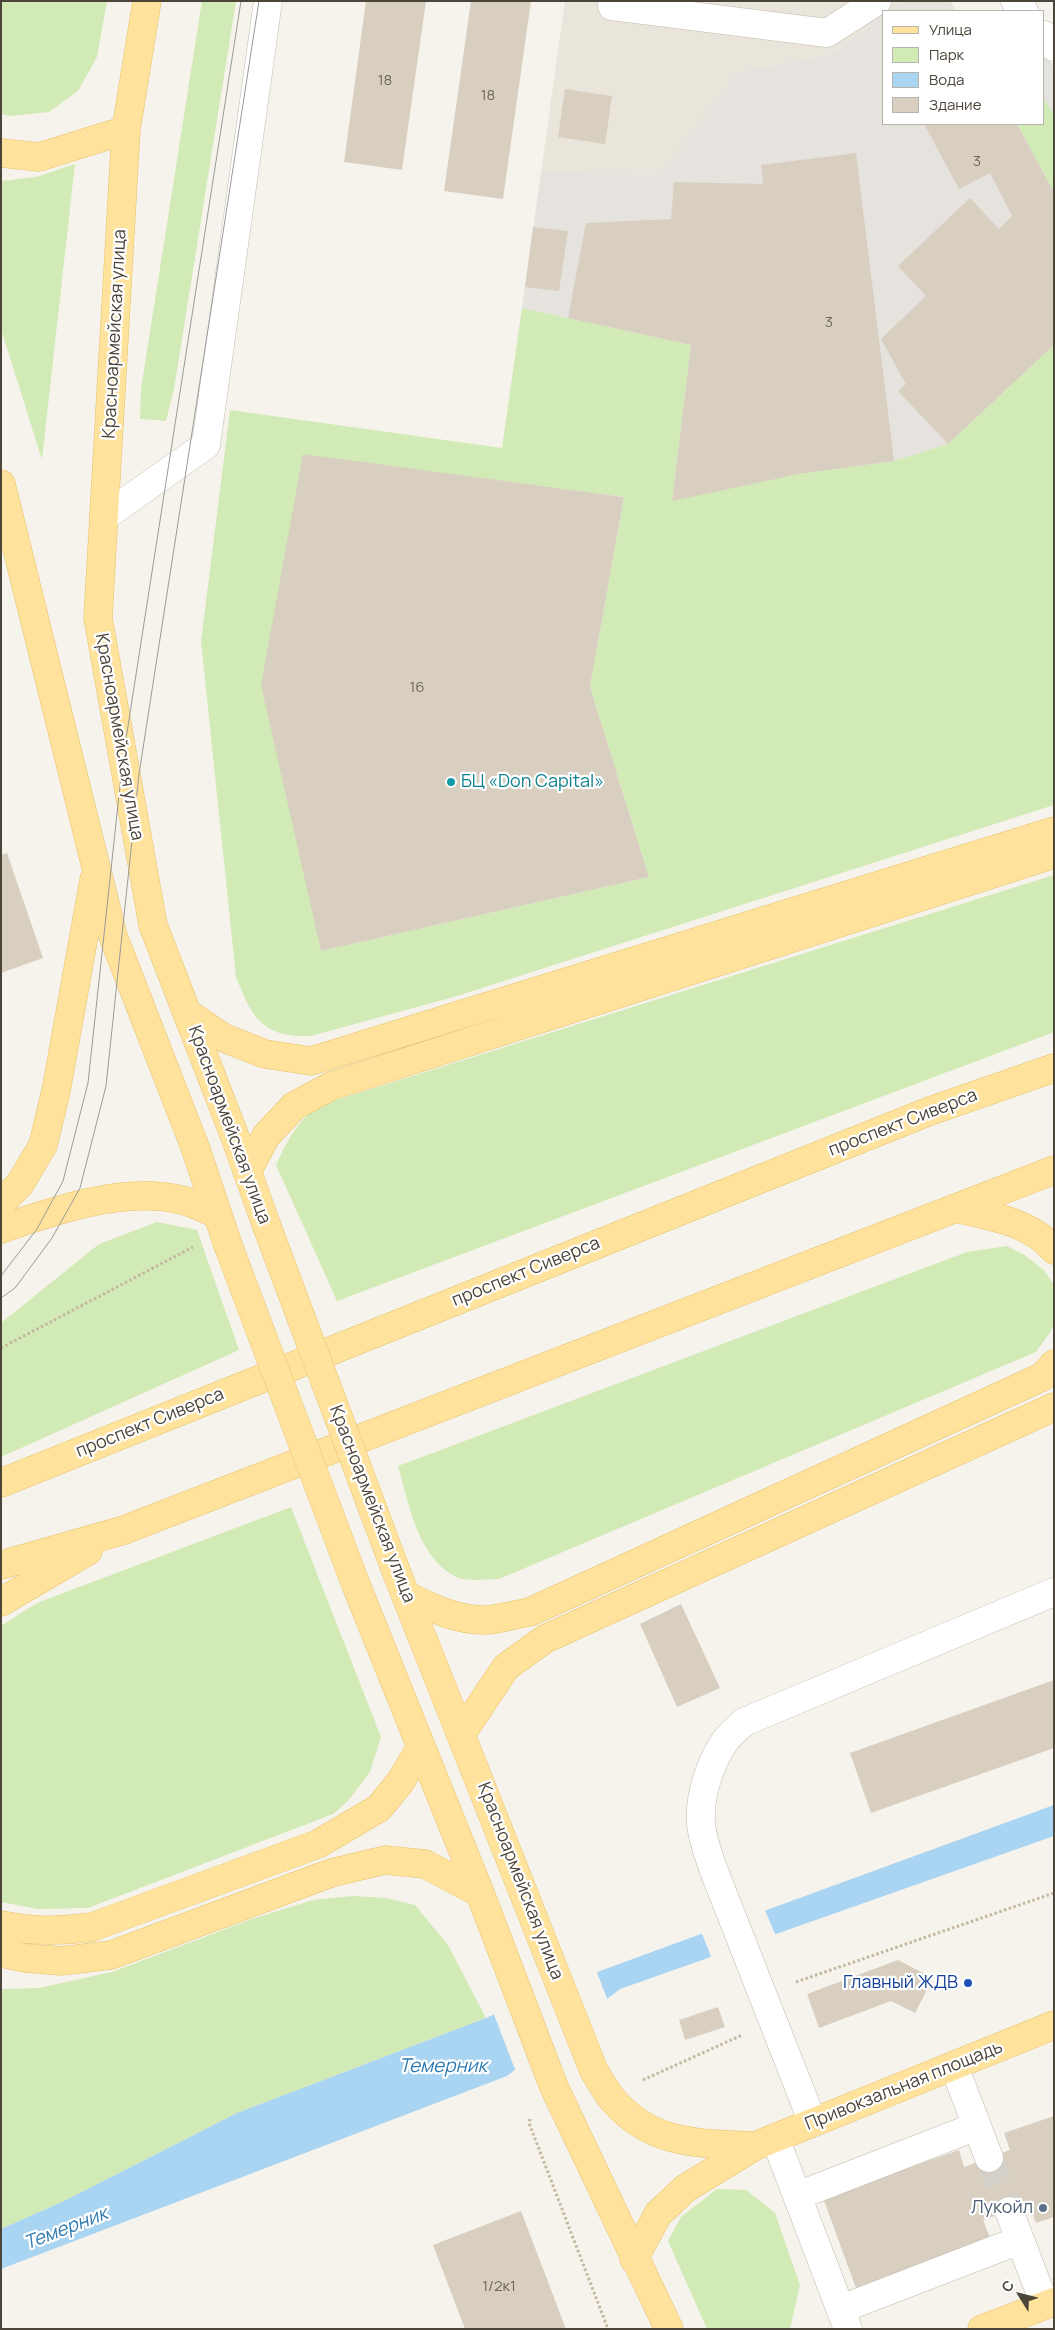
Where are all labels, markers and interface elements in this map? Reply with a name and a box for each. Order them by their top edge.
legend [882,10,1045,125]
text: Улица [929,19,972,40]
text: Парк [929,44,964,65]
text: Вода [929,69,964,90]
house number: 18 [378,72,392,90]
house number: 18 [481,87,495,105]
text: Здание [929,94,981,115]
house number: 3 [973,153,981,171]
street label: Красноармейская улица [99,229,131,439]
house number: 3 [825,314,833,332]
street label: Красноармейская улица [90,632,148,842]
house number: 16 [409,679,425,697]
place label: БЦ «Don Capital» [461,771,604,793]
marker: БЦ «Don Capital» [445,776,457,788]
street label: Красноармейская улица [183,1023,275,1227]
street label: проспект Сиверса [825,1085,981,1161]
street label: проспект Сиверса [449,1232,603,1312]
street label: проспект Сиверса [73,1383,227,1463]
street label: Красноармейская улица [324,1402,420,1606]
street label: Красноармейская улица [472,1779,568,1983]
place label: Главный ЖДВ [843,1972,958,1994]
marker: Главный ЖДВ [962,1977,974,1989]
street label: Привокзальная площадь [802,2036,1006,2136]
water label: Темерник [399,2056,487,2078]
place label: Лукойл [971,2197,1033,2219]
marker: Лукойл [1037,2202,1049,2214]
water label: Темерник [21,2203,111,2255]
north arrow [995,2270,1045,2320]
text: С [997,2276,1018,2296]
house number: 1/2к1 [482,2278,516,2296]

